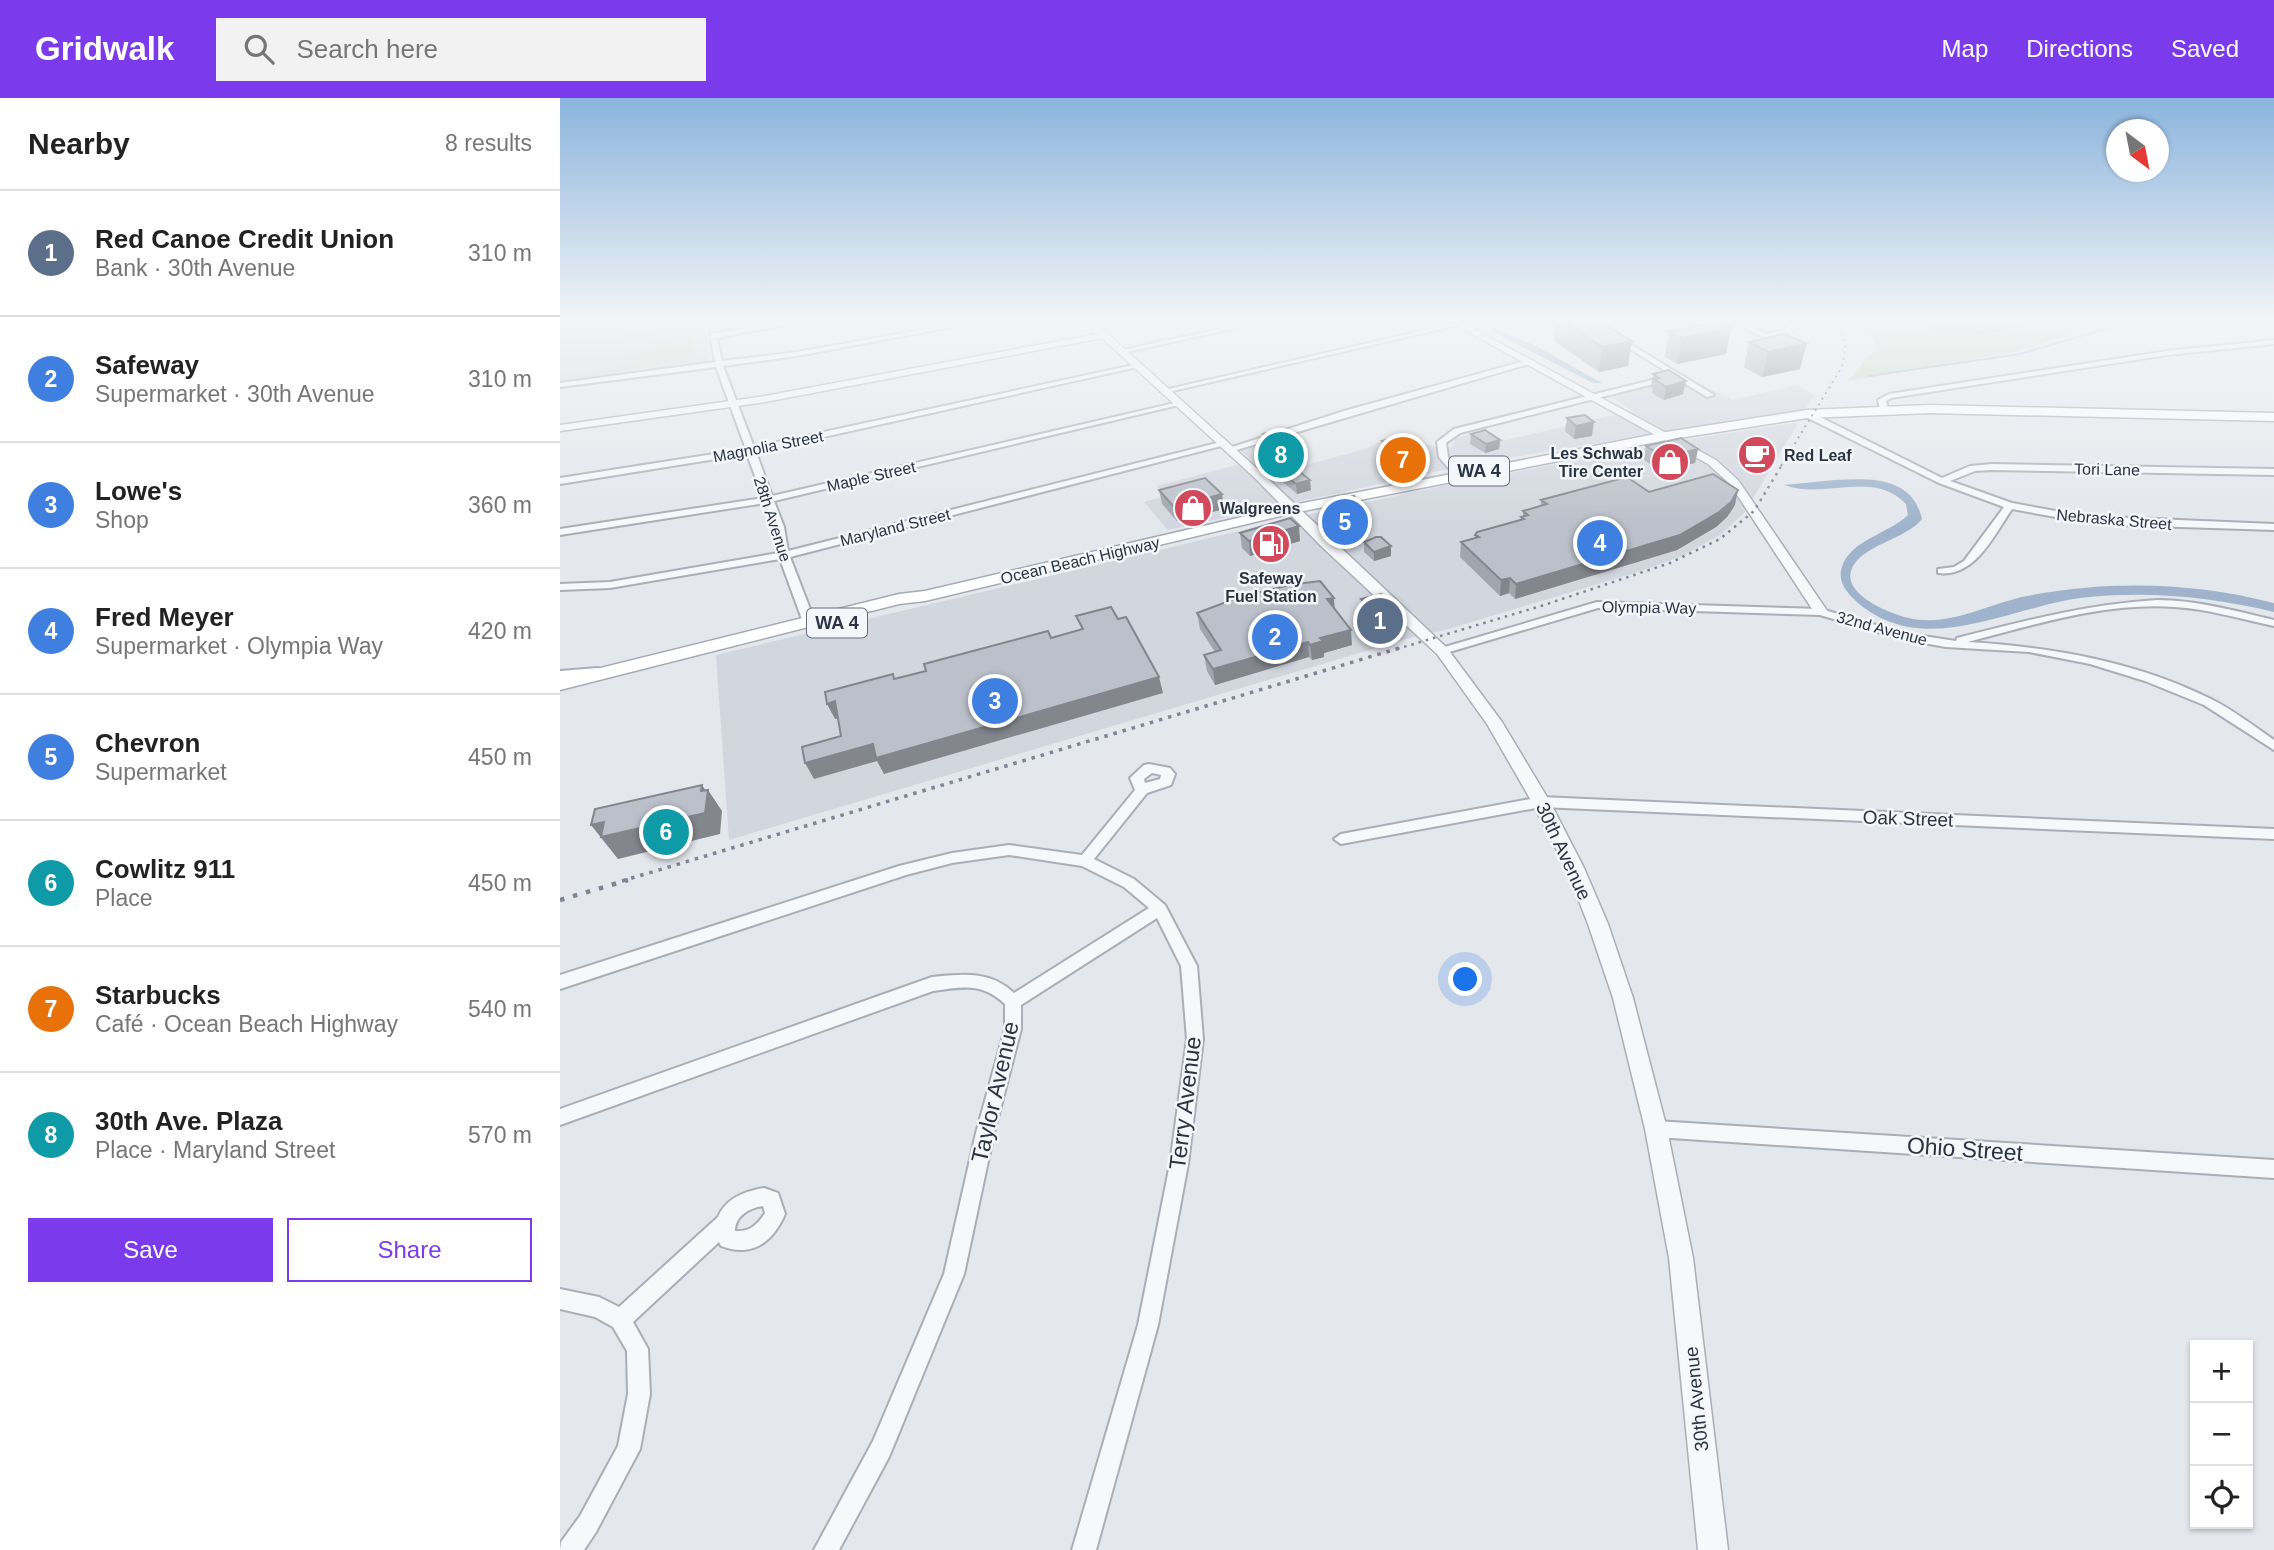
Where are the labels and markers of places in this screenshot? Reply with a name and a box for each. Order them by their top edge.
pin: 8 [1258,429,1304,481]
pin: 7 [1380,434,1426,486]
cafe icon: Red Leaf [1736,434,1778,476]
shop icon: Les Schwab Tire Center [1649,441,1691,483]
place label: Les Schwab Tire Center [1551,445,1643,480]
place label: Red Leaf [1784,447,1852,464]
shop icon: Walgreens [1172,487,1214,529]
pin: 5 [1322,496,1368,548]
place label: Walgreens [1220,500,1300,517]
pin: 4 [1577,517,1623,569]
fuel station icon: Safeway Fuel Station [1250,523,1292,565]
place label: Safeway Fuel Station [1225,570,1317,605]
pin: 1 [1357,595,1403,647]
pin: 2 [1252,611,1298,663]
pin: 3 [972,675,1018,727]
pin: 6 [643,806,689,858]

